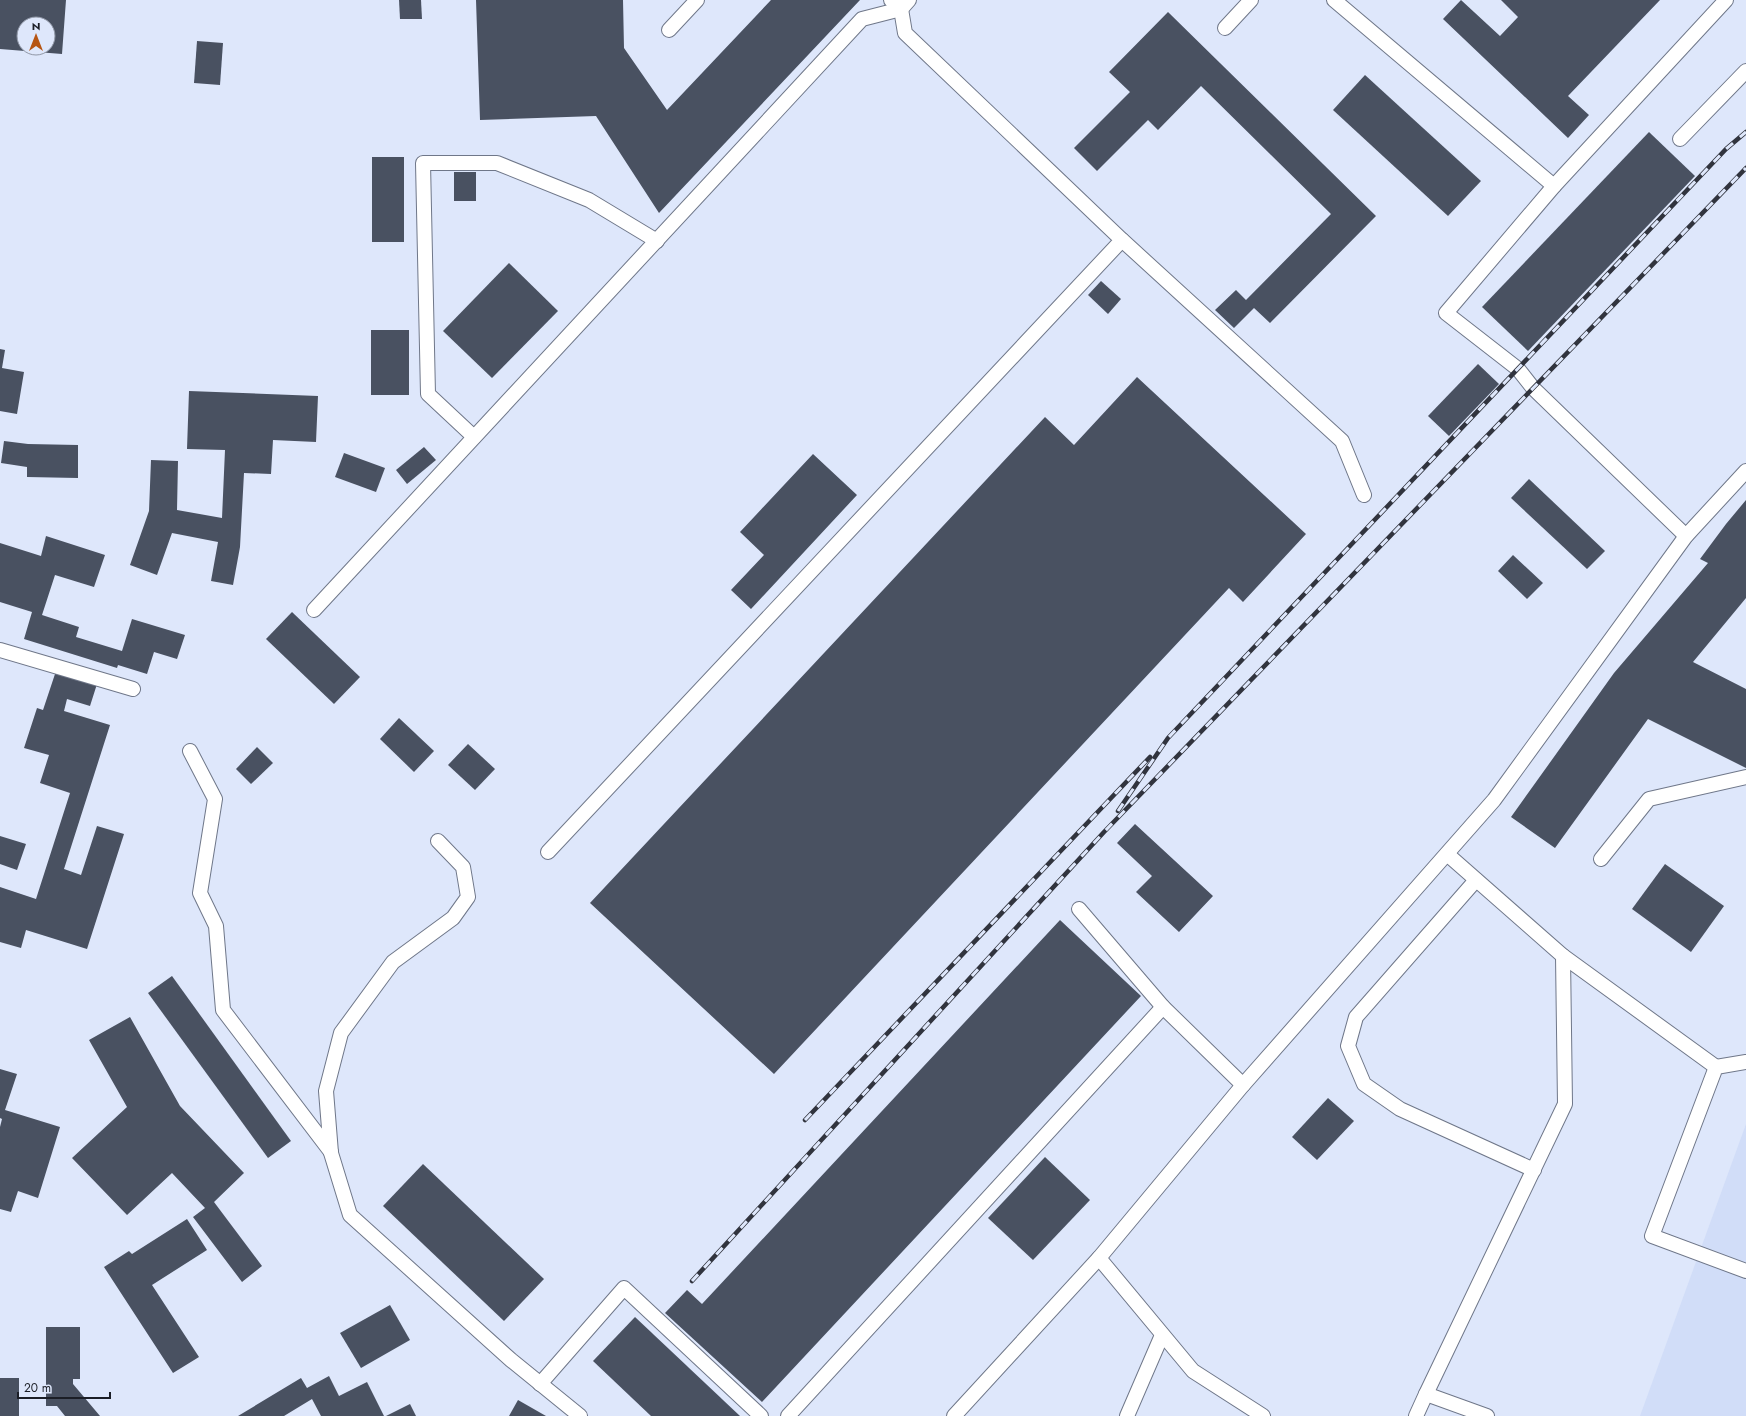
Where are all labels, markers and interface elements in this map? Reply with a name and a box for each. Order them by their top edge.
north arrow [16,16,56,56]
text: N [32,18,40,34]
scale bar [18,1374,110,1400]
text: 20 m [24,1379,51,1397]

